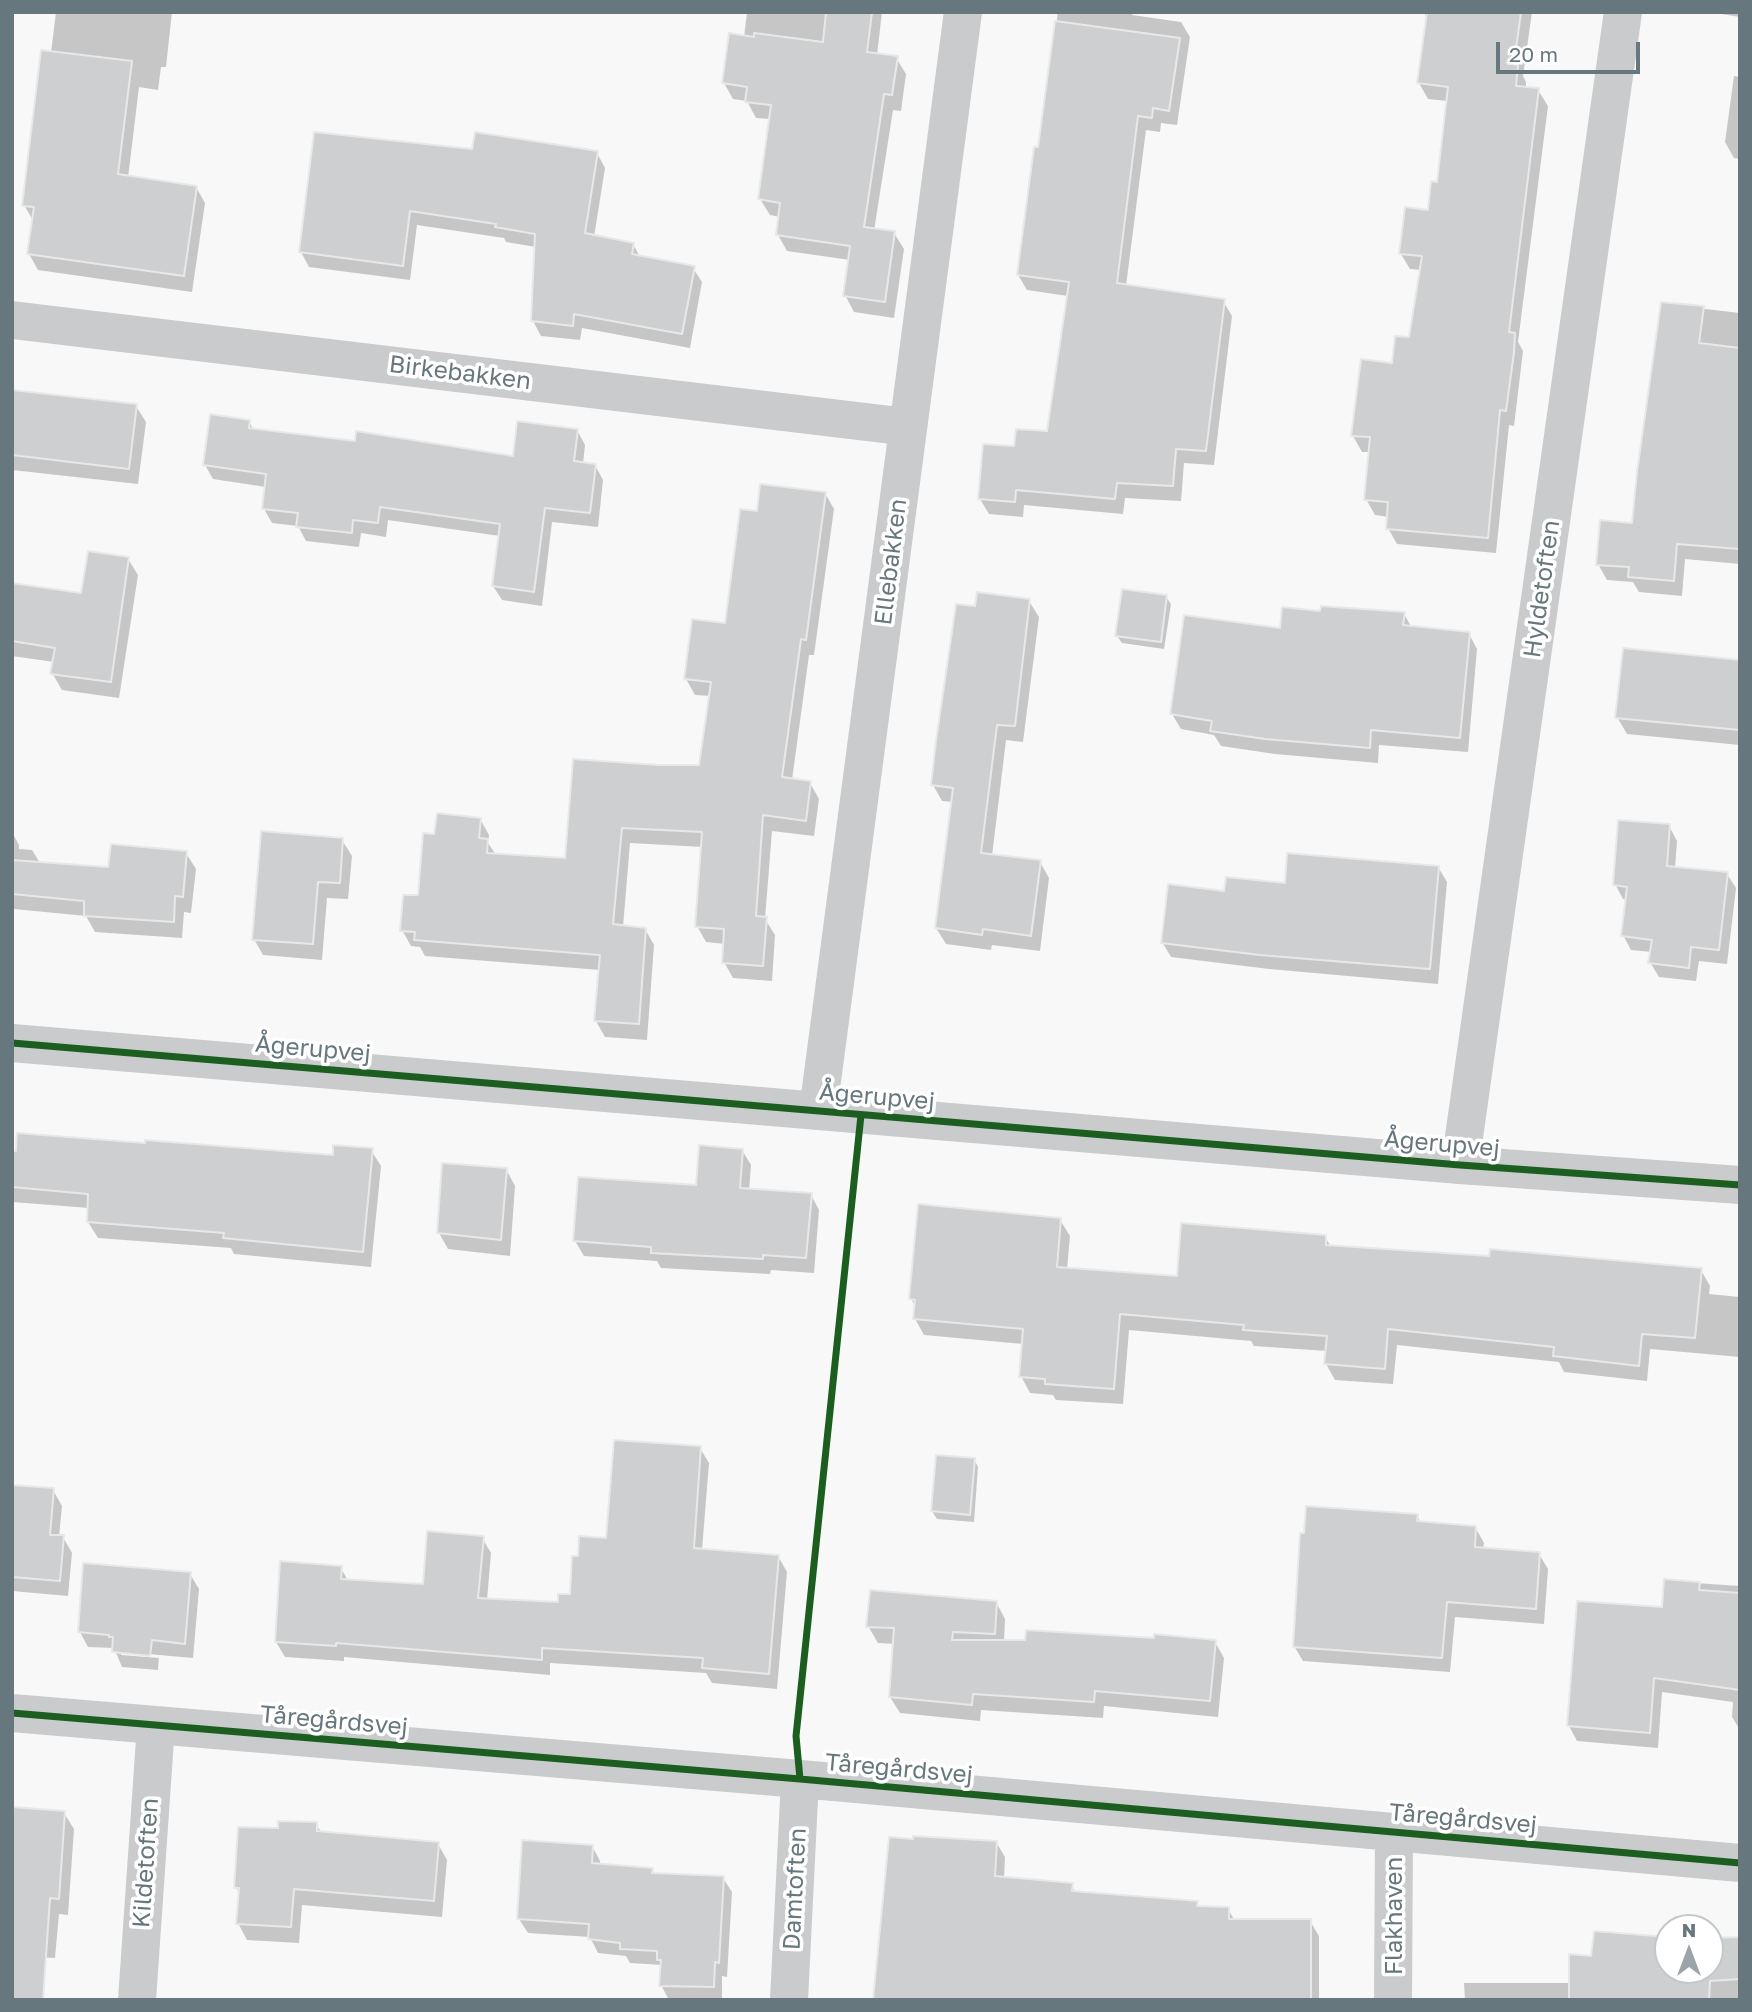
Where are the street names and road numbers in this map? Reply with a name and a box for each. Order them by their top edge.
street label: Birkebakken [388,350,532,396]
street label: Ellebakken [869,497,913,627]
street label: Hyldetoften [1518,518,1566,660]
street label: Ågerupvej [254,1030,372,1068]
street label: Ågerupvej [818,1078,936,1116]
street label: Ågerupvej [1383,1125,1501,1163]
street label: Tåregårdsvej [259,1700,409,1742]
street label: Tåregårdsvej [824,1748,974,1790]
street label: Kildetoften [127,1797,165,1929]
street label: Tåregårdsvej [1388,1798,1538,1840]
street label: Damtoften [777,1827,813,1951]
street label: Flakhaven [1380,1857,1408,1975]

